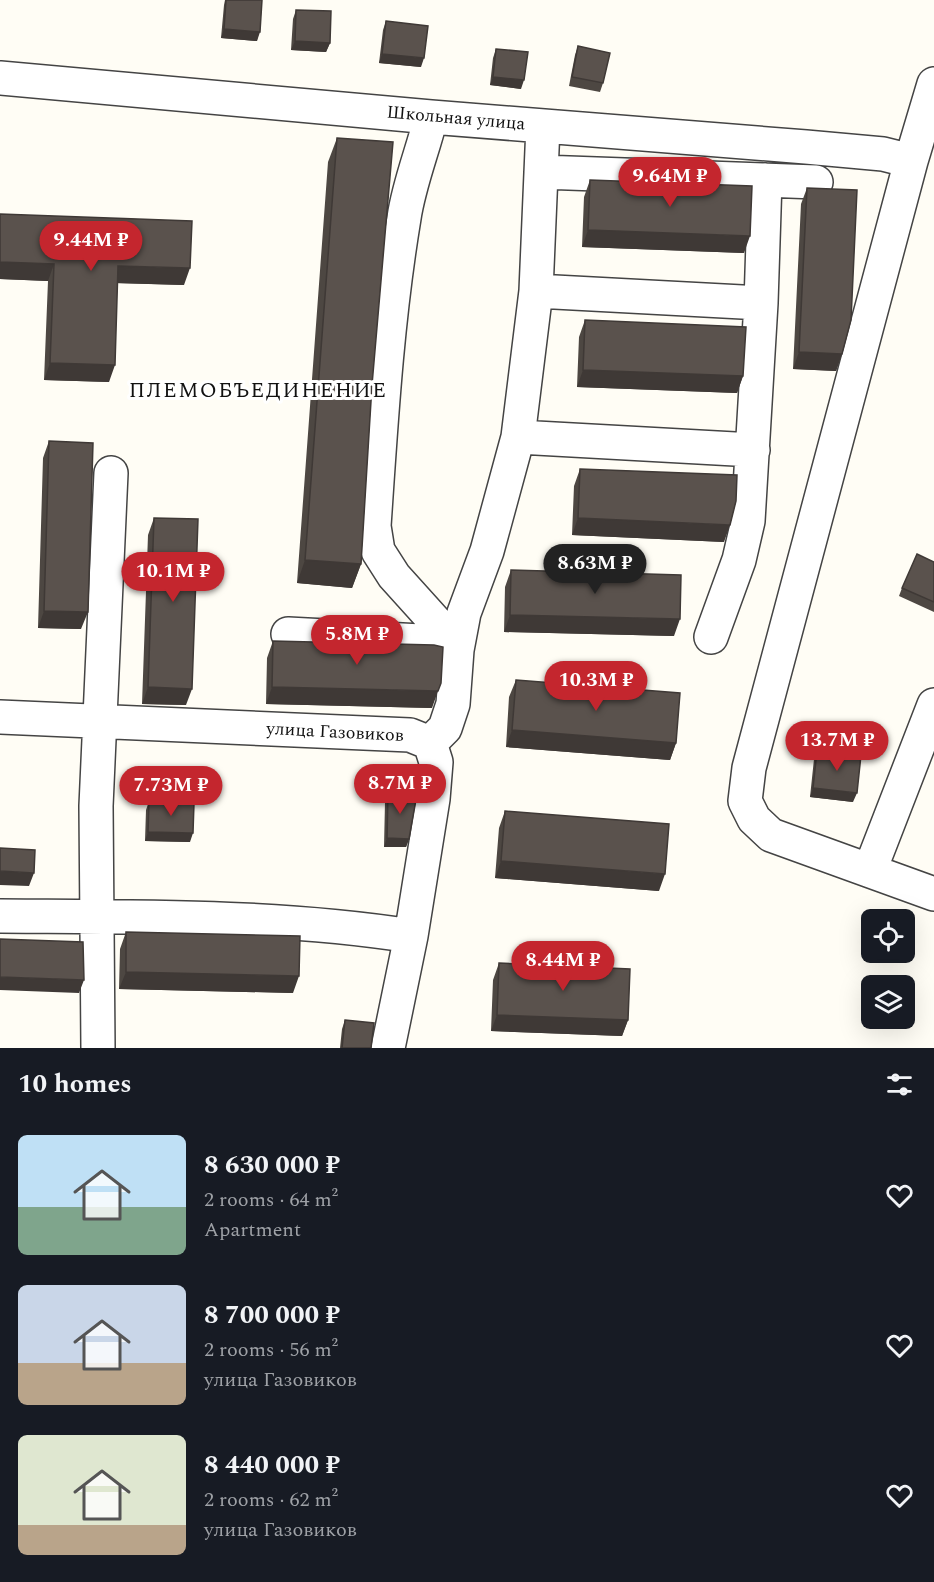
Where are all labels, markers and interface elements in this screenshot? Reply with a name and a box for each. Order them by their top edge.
street label: Школьная улица [385,98,527,138]
pin: 9.64M ₽ [615,157,725,208]
text: 9.64M ₽ [632,161,708,191]
pin: 9.44M ₽ [36,221,146,272]
text: 9.44M ₽ [53,225,129,255]
district label: ПЛЕМОБЪЕДИНЕНИЕ [129,375,387,407]
pin: 8.63M ₽ [540,544,650,595]
text: 8.63M ₽ [557,548,633,578]
pin: 10.1M ₽ [118,552,228,603]
text: 10.1M ₽ [135,556,211,586]
pin: 5.8M ₽ [308,615,406,666]
text: 5.8M ₽ [325,619,389,649]
pin: 10.3M ₽ [541,661,651,712]
text: 10.3M ₽ [558,665,634,695]
street label: улица Газовиков [265,715,404,749]
pin: 13.7M ₽ [782,721,892,772]
text: 13.7M ₽ [799,725,875,755]
pin: 8.7M ₽ [351,764,449,815]
pin: 7.73M ₽ [116,766,226,817]
text: 8.7M ₽ [368,768,432,798]
text: 7.73M ₽ [133,770,209,800]
map controls [861,909,915,1029]
button: locate [861,909,915,963]
pin: 8.44M ₽ [508,941,618,992]
text: 8.44M ₽ [525,945,601,975]
button: layers [861,975,915,1029]
text: 10 homes [18,1064,132,1104]
icon: filters [883,1068,916,1101]
text: 8 630 000 ₽ [204,1145,340,1185]
icon: home [66,1159,138,1231]
icon: heart [883,1179,916,1212]
text: 2 rooms · 64 m² [204,1185,338,1215]
text: Apartment [204,1215,301,1245]
text: 8 700 000 ₽ [204,1295,340,1335]
icon: home [66,1309,138,1381]
icon: heart [883,1329,916,1362]
text: 2 rooms · 56 m² [204,1335,338,1365]
text: улица Газовиков [204,1365,357,1395]
text: 8 440 000 ₽ [204,1445,340,1485]
icon: home [66,1459,138,1531]
icon: heart [883,1479,916,1512]
text: 2 rooms · 62 m² [204,1485,338,1515]
text: улица Газовиков [204,1515,357,1545]

